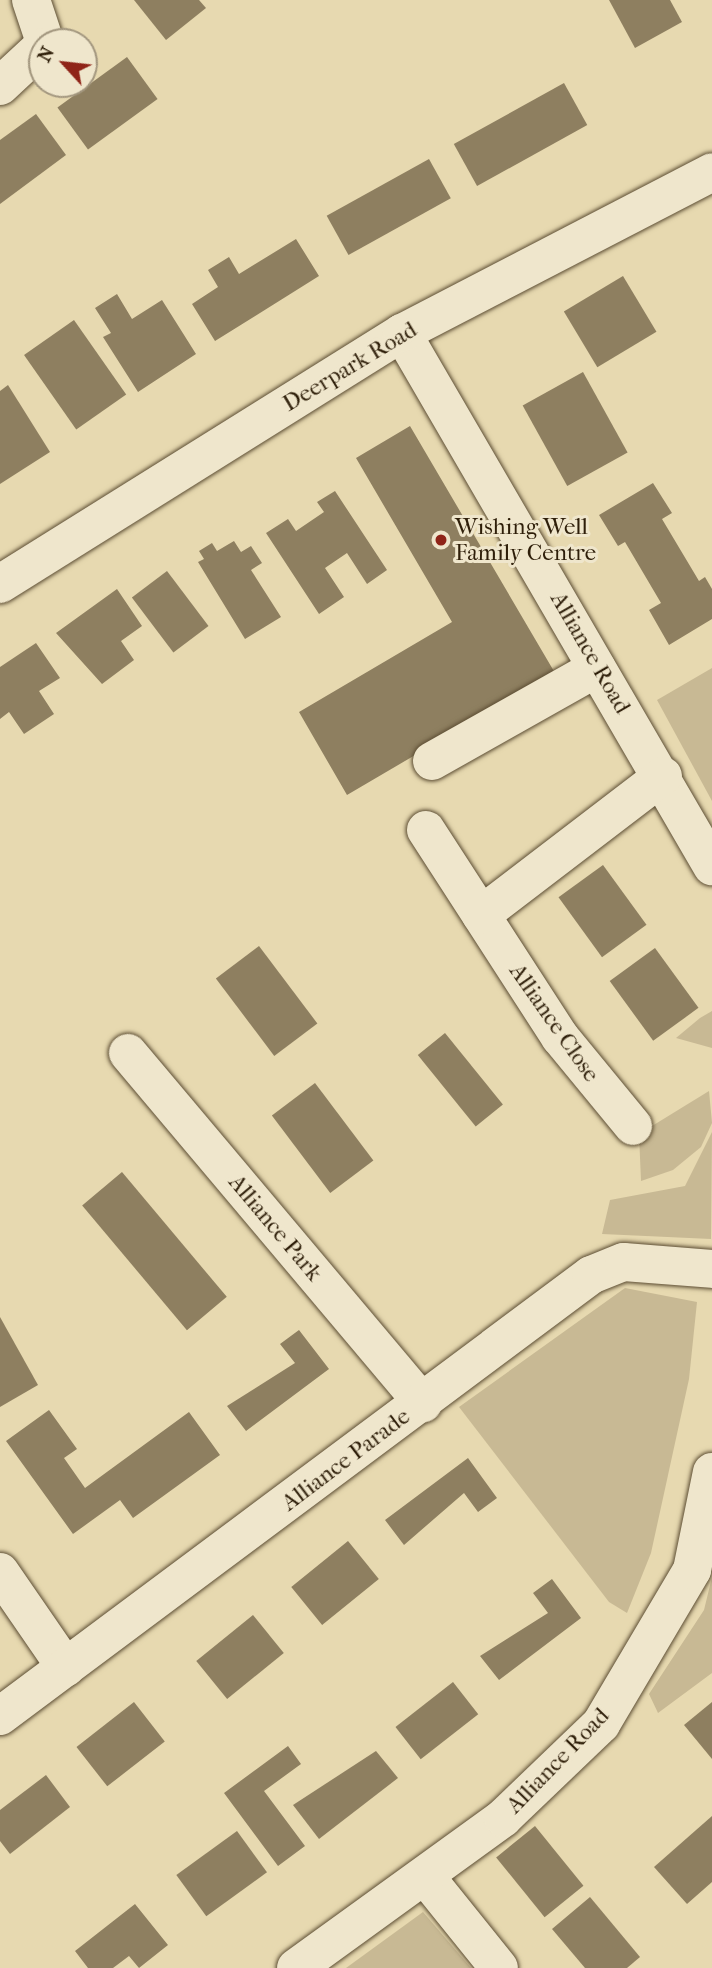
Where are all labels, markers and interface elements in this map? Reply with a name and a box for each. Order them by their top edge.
north arrow [28,28,98,98]
text: N [33,43,59,66]
street label: Deerpark Road [278,316,422,418]
place label: Wishing Well Family Centre [455,513,596,567]
marker: Wishing Well Family Centre [433,532,449,548]
street label: Alliance Road [544,587,636,719]
street label: Alliance Close [503,959,605,1087]
street label: Alliance Park [222,1169,328,1287]
street label: Alliance Parade [276,1403,416,1517]
street label: Alliance Road [501,1703,615,1819]

